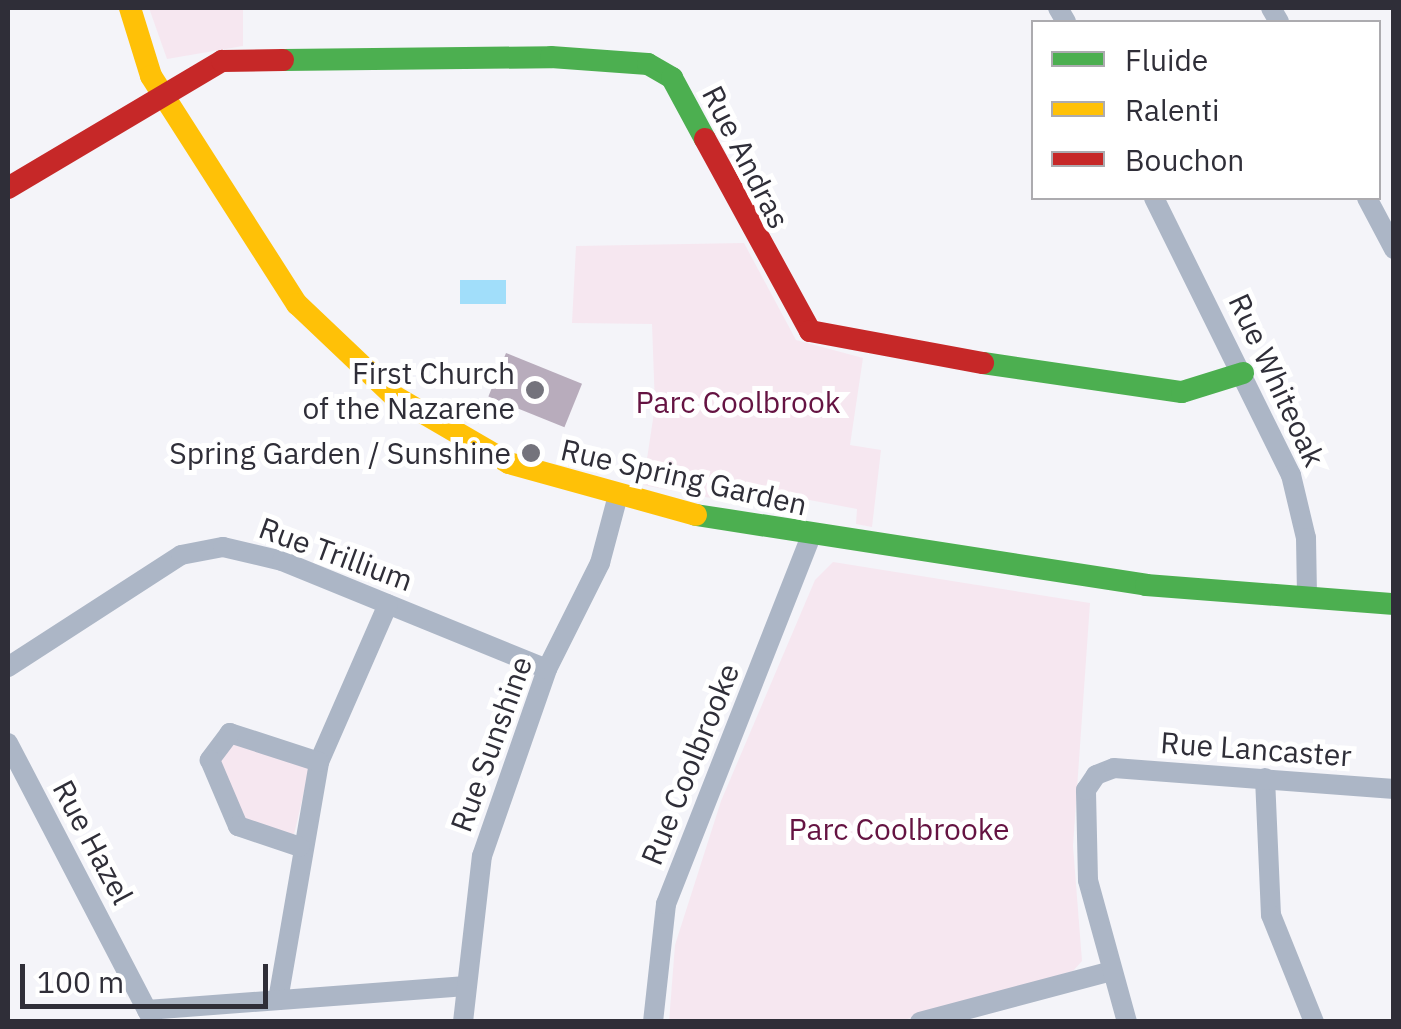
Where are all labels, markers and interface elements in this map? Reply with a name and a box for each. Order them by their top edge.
legend [1031,20,1381,200]
text: Fluide [1125,40,1208,79]
street label: Rue Andras [695,80,797,234]
text: Ralenti [1125,90,1220,129]
text: Bouchon [1125,140,1244,179]
street label: Rue Whiteoak [1221,288,1333,472]
place label: First Church of the Nazarene [302,355,515,426]
marker: First Church of the Nazarene [524,379,546,401]
park label: Parc Coolbrook [636,384,840,420]
street label: Rue Spring Garden [557,431,811,523]
place label: Spring Garden / Sunshine [169,435,511,471]
marker: Spring Garden / Sunshine [520,442,542,464]
street label: Rue Trillium [254,510,418,598]
street label: Rue Sunshine [443,651,539,837]
street label: Rue Coolbrooke [633,658,747,870]
street label: Rue Lancaster [1159,724,1353,774]
street label: Rue Hazel [45,774,141,910]
park label: Parc Coolbrooke [789,811,1009,847]
scale bar [25,944,272,1006]
text: 100 m [37,962,124,1001]

